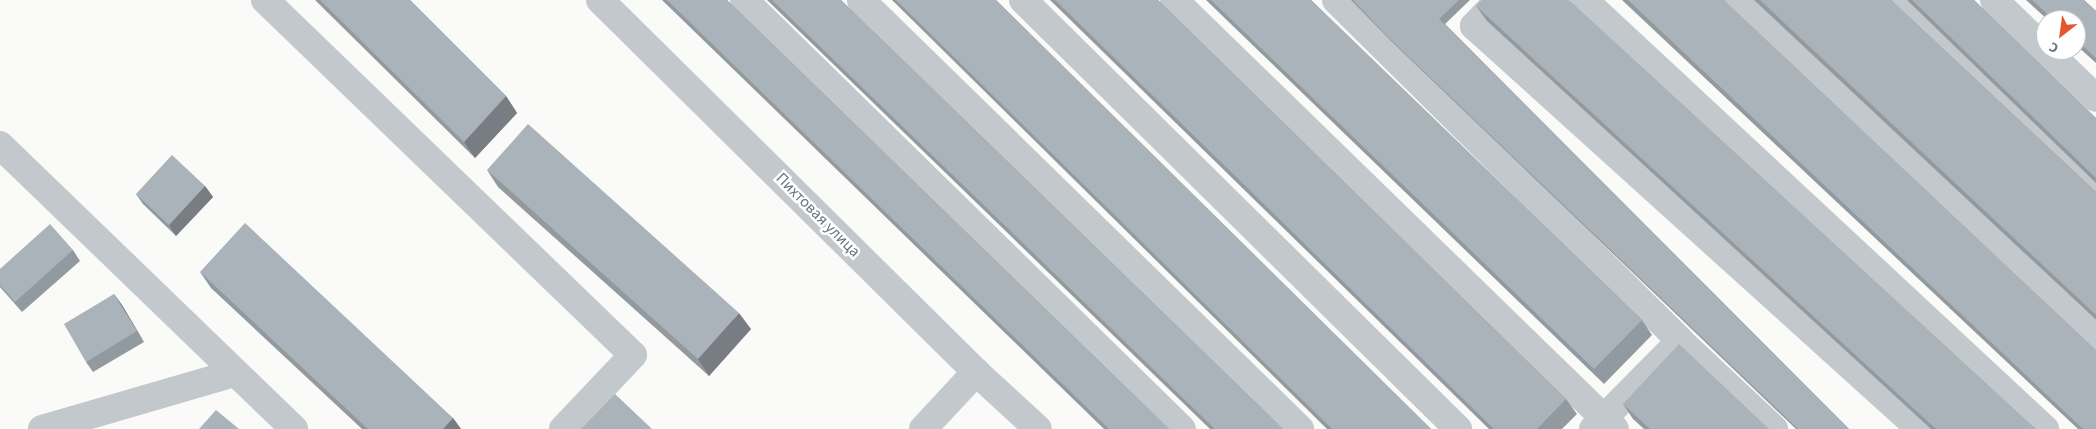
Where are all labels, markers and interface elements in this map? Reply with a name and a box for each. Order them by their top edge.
north arrow [2036,10,2086,60]
text: С [2045,36,2063,58]
street label: Пихтовая улица [772,169,864,261]

